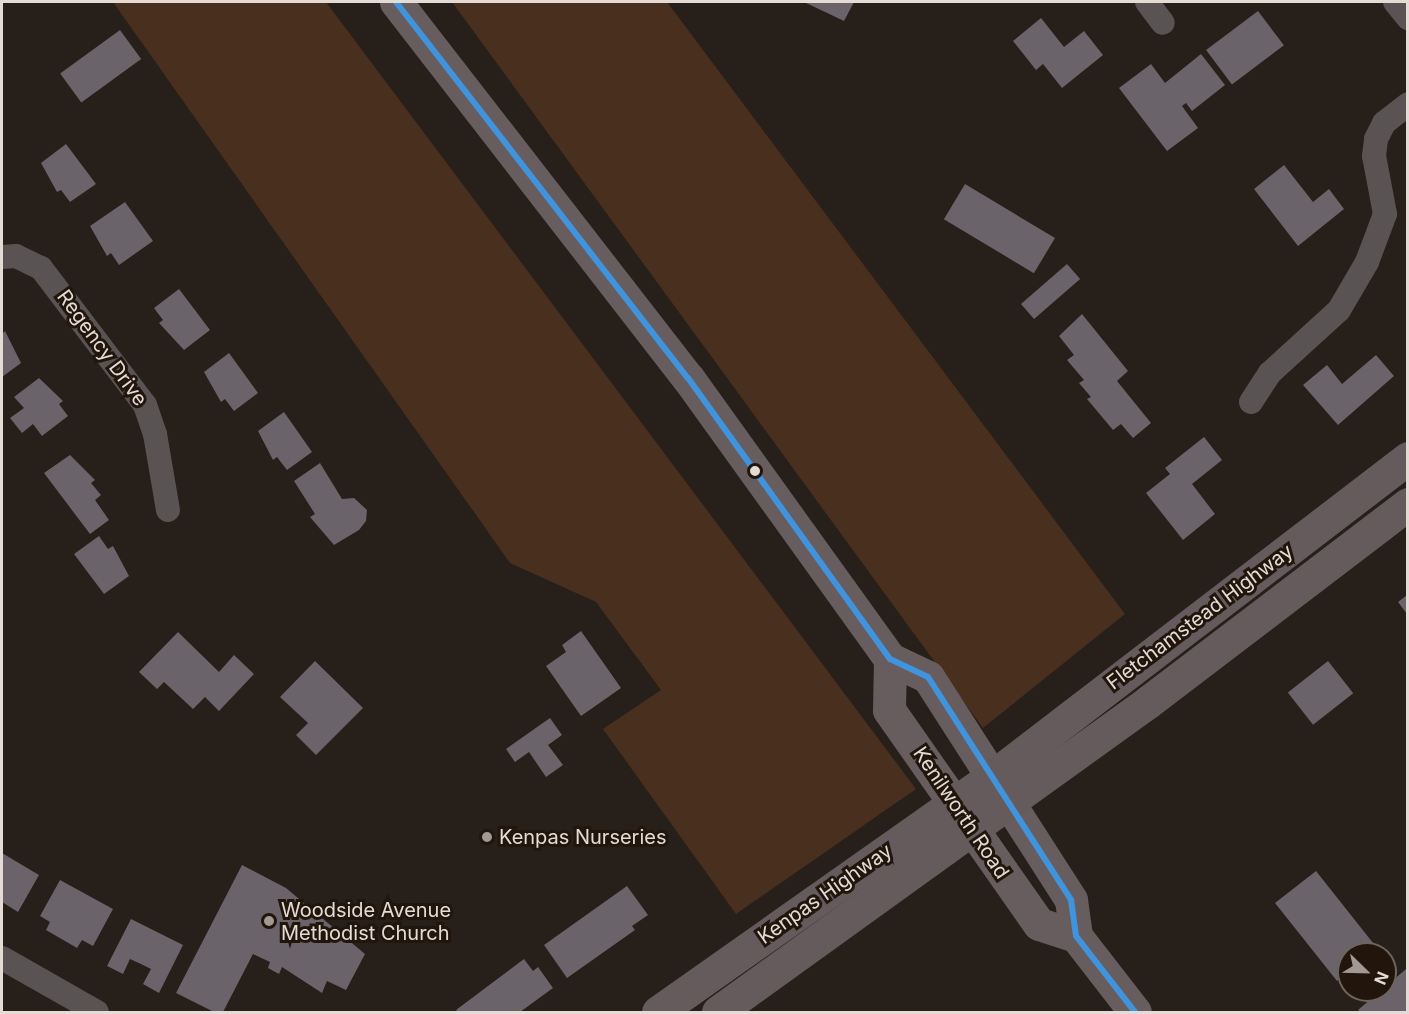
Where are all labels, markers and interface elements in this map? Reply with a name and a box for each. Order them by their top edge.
street label: Regency Drive [52,285,152,411]
unlabelled marker [749,465,761,477]
street label: Fletchamstead Highway [1102,539,1298,695]
street label: Kenilworth Road [908,743,1014,883]
place label: Kenpas Nurseries [499,825,667,849]
marker: Kenpas Nurseries [480,830,494,844]
street label: Kenpas Highway [753,839,897,949]
place label: Woodside Avenue Methodist Church [281,898,451,945]
marker: Woodside Avenue Methodist Church [262,914,276,928]
north arrow [1337,942,1397,1002]
text: N [1370,969,1393,988]

